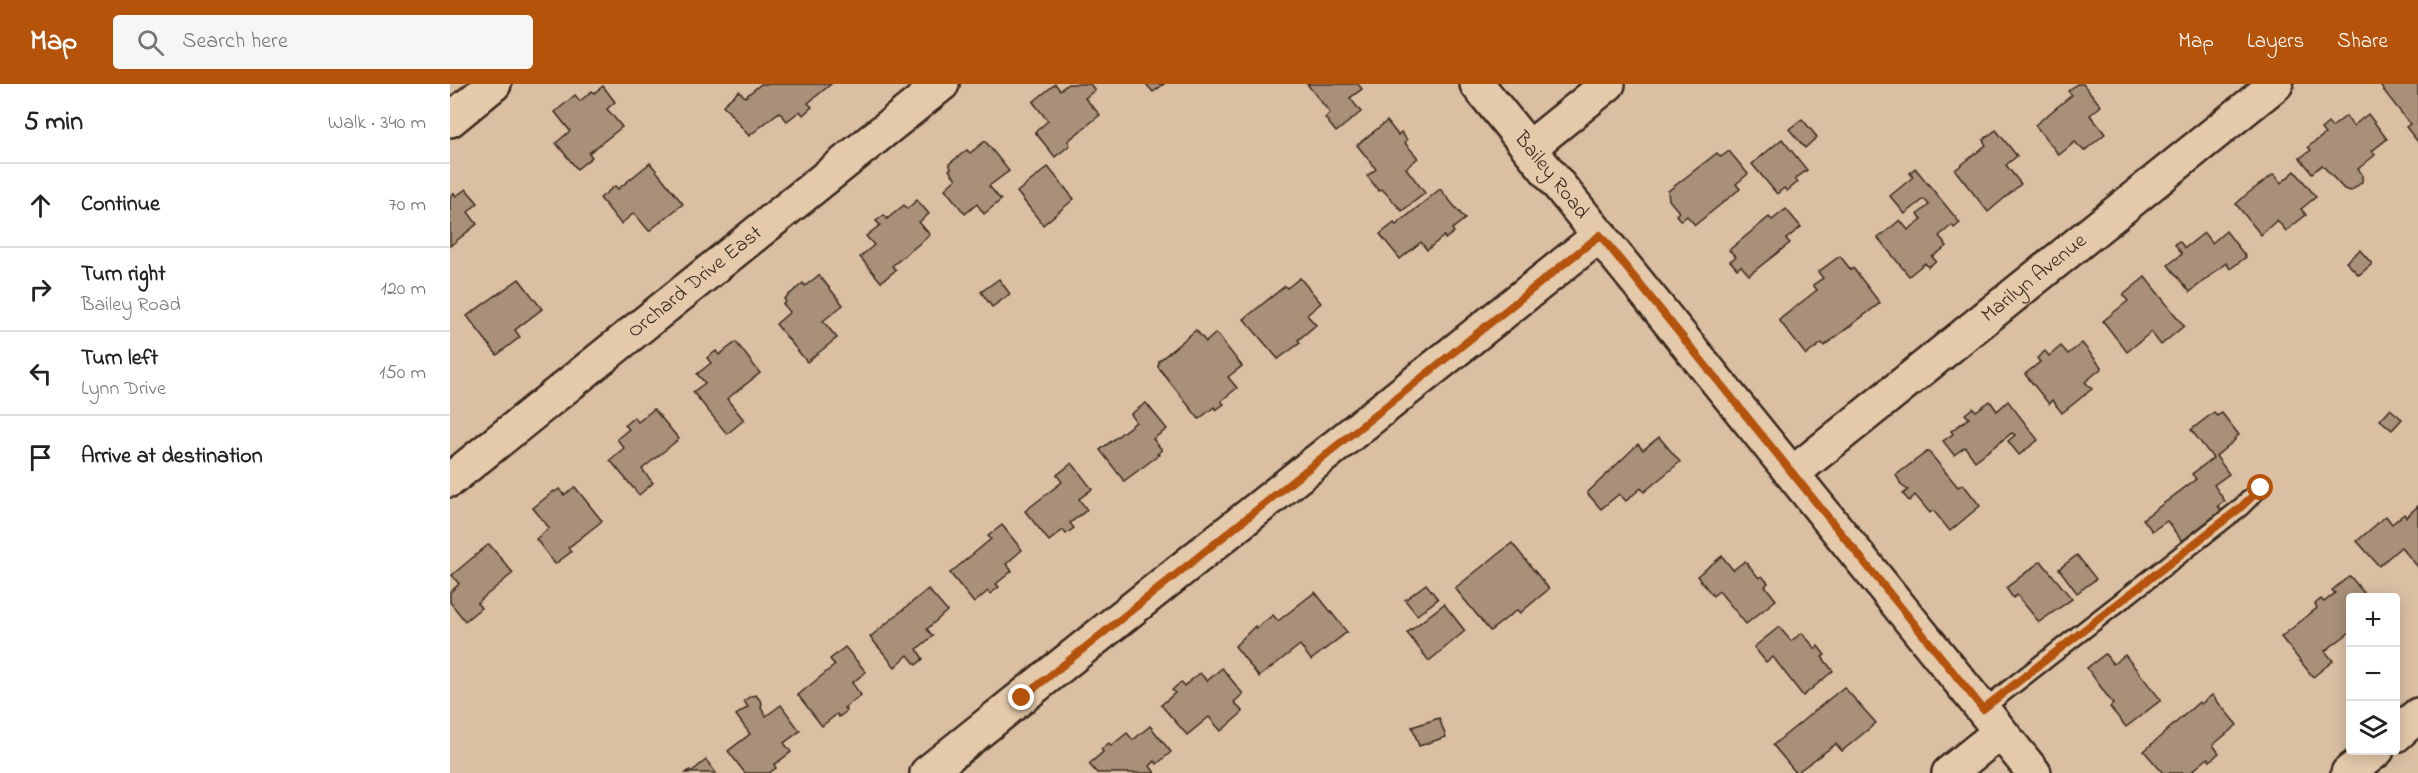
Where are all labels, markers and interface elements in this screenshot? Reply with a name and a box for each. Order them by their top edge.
search box [113,15,533,69]
text: Map [30,22,77,63]
icon: search [134,26,167,59]
text: Search here [182,26,288,58]
text: Map [2178,27,2214,57]
text: Layers [2247,27,2304,57]
text: Share [2337,27,2388,57]
text: 5 min [24,104,83,142]
text: Walk · 340 m [328,109,426,138]
street label: Bailey Road [1506,125,1596,226]
icon: ahead [24,189,57,222]
text: Continue [81,189,160,221]
text: 70 m [389,191,426,220]
street label: Orchard Drive East [622,219,769,346]
street label: Marilyn Avenue [1975,226,2094,330]
text: Turn right [81,259,166,291]
icon: right [24,273,57,306]
text: 120 m [381,275,426,304]
text: Bailey Road [81,291,181,320]
text: Turn left [81,343,158,375]
icon: left [24,357,57,390]
text: 150 m [379,359,426,388]
text: Lynn Drive [81,375,166,404]
icon: arrive [24,441,57,474]
text: Arrive at destination [81,441,263,473]
route start [2247,474,2273,500]
map controls [2346,593,2400,755]
button: + [2346,593,2400,647]
button: − [2346,647,2400,701]
route end [1008,684,1034,710]
button: layers [2346,701,2400,755]

